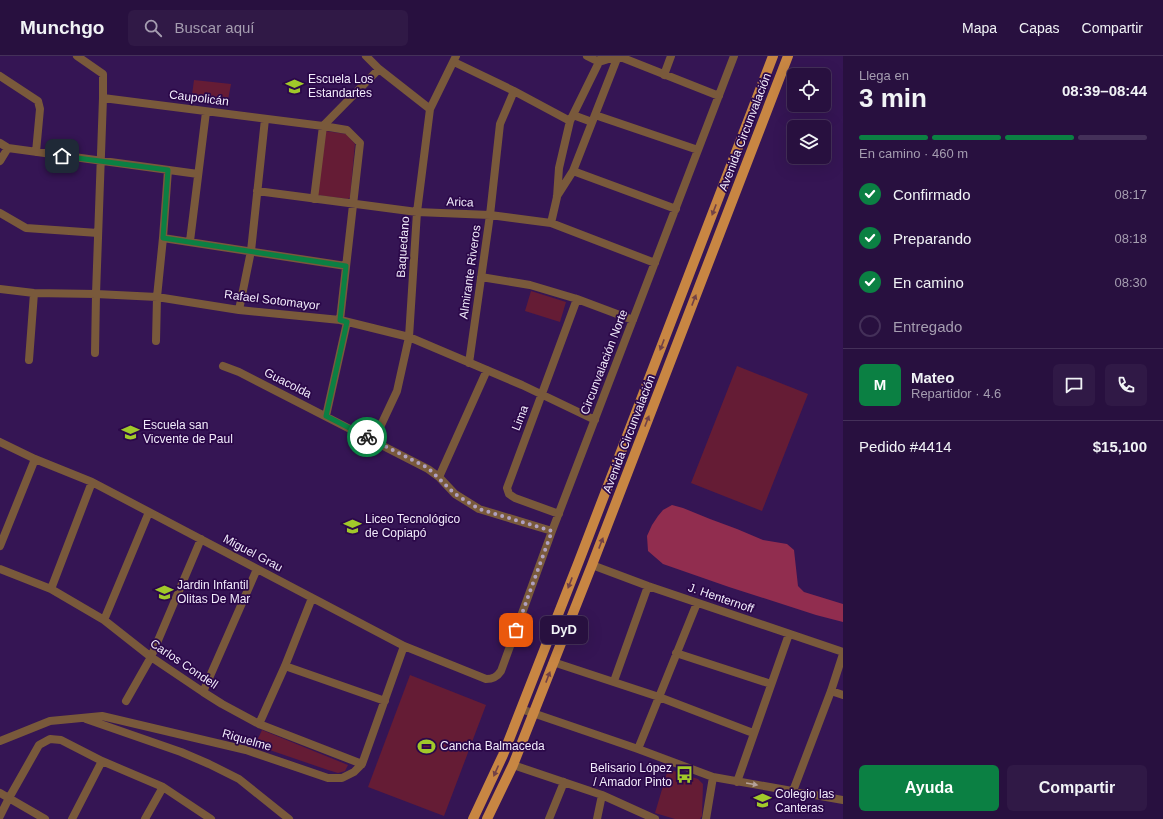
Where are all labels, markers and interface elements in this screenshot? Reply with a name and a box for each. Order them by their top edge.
search box [128,10,408,46]
text: Munchgo [20,17,104,38]
icon: search [142,17,164,39]
text: Buscar aquí [174,19,254,36]
text: Mapa [962,20,997,36]
text: Capas [1019,20,1060,36]
text: Compartir [1082,20,1143,36]
map controls [787,68,831,164]
button: locate [787,68,831,112]
text: Llega en [859,68,909,83]
street label: Avenida Circunvalación [716,71,774,193]
place label: Escuela Los Estandartes [308,72,373,100]
school or university icon: Escuela Los Estandartes [285,76,305,96]
text: 08:39–08:44 [1062,82,1147,99]
text: 3 min [859,83,927,113]
street label: Caupolicán [168,87,230,109]
button: layers [787,120,831,164]
pin [45,139,79,173]
icon: home [51,145,73,167]
text: En camino · 460 m [859,146,968,161]
icon: check [859,183,881,205]
text: Confirmado [893,186,971,203]
text: 08:17 [1114,187,1147,202]
street label: Arica [446,195,474,209]
one-way arrow [710,205,716,217]
street label: Baquedano [394,216,412,278]
street label: Almirante Riveros [456,224,484,320]
icon: check [859,227,881,249]
text: Preparando [893,230,971,247]
text: 08:18 [1114,231,1147,246]
icon: check [859,271,881,293]
text: En camino [893,274,964,291]
text: 08:30 [1114,275,1147,290]
street label: Rafael Sotomayor [223,287,321,313]
one-way arrow [692,294,698,306]
street label: Circunvalación Norte [578,307,631,417]
text: Entregado [893,318,962,335]
one-way arrow [659,339,665,351]
button: chat [1053,364,1095,406]
button: phone [1105,364,1147,406]
street label: Guacolda [262,365,314,401]
text: Mateo [911,369,954,386]
street label: Avenida Circunvalación [600,373,658,495]
text: M [874,376,886,393]
text: Repartidor · 4.6 [911,386,1001,401]
street label: Lima [509,403,531,433]
one-way arrow [645,415,651,427]
courier [347,417,387,457]
place label: Escuela san Vicvente de Paul [143,418,233,446]
school or university icon: Escuela san Vicvente de Paul [120,422,140,442]
icon: bike [356,426,378,448]
text: Pedido #4414 [859,438,952,455]
text: $15,100 [1093,438,1147,455]
place label: Liceo Tecnológico de Copiapó [365,512,461,540]
school or university icon: Liceo Tecnológico de Copiapó [342,516,362,536]
street label: Miguel Grau [221,531,285,575]
one-way arrow [598,536,604,548]
place label: Jardin Infantil Olitas De Mar [177,578,250,606]
one-way arrow [567,578,573,590]
street label: J. Henternoff [686,580,756,616]
school or university icon: Jardin Infantil Olitas De Mar [154,582,174,602]
pin [499,613,533,647]
callout: DyD [540,616,588,644]
icon: bag [505,619,527,641]
text: DyD [551,622,577,637]
street label: Carlos Condell [147,636,221,692]
one-way arrow [545,670,551,682]
street label: Riquelme [221,726,274,754]
sports icon: Cancha Balmaceda [417,736,437,756]
place label: Cancha Balmaceda [440,739,545,753]
place label: Belisario López / Amador Pinto [590,761,672,789]
bus stop icon: Belisario López / Amador Pinto [675,765,695,785]
button: Ayuda [859,765,999,811]
button: Compartir [1007,765,1147,811]
one-way arrow [493,766,499,777]
one-way arrow [746,781,758,787]
place label: Colegio las Canteras [775,787,834,815]
school or university icon: Colegio las Canteras [752,791,772,811]

